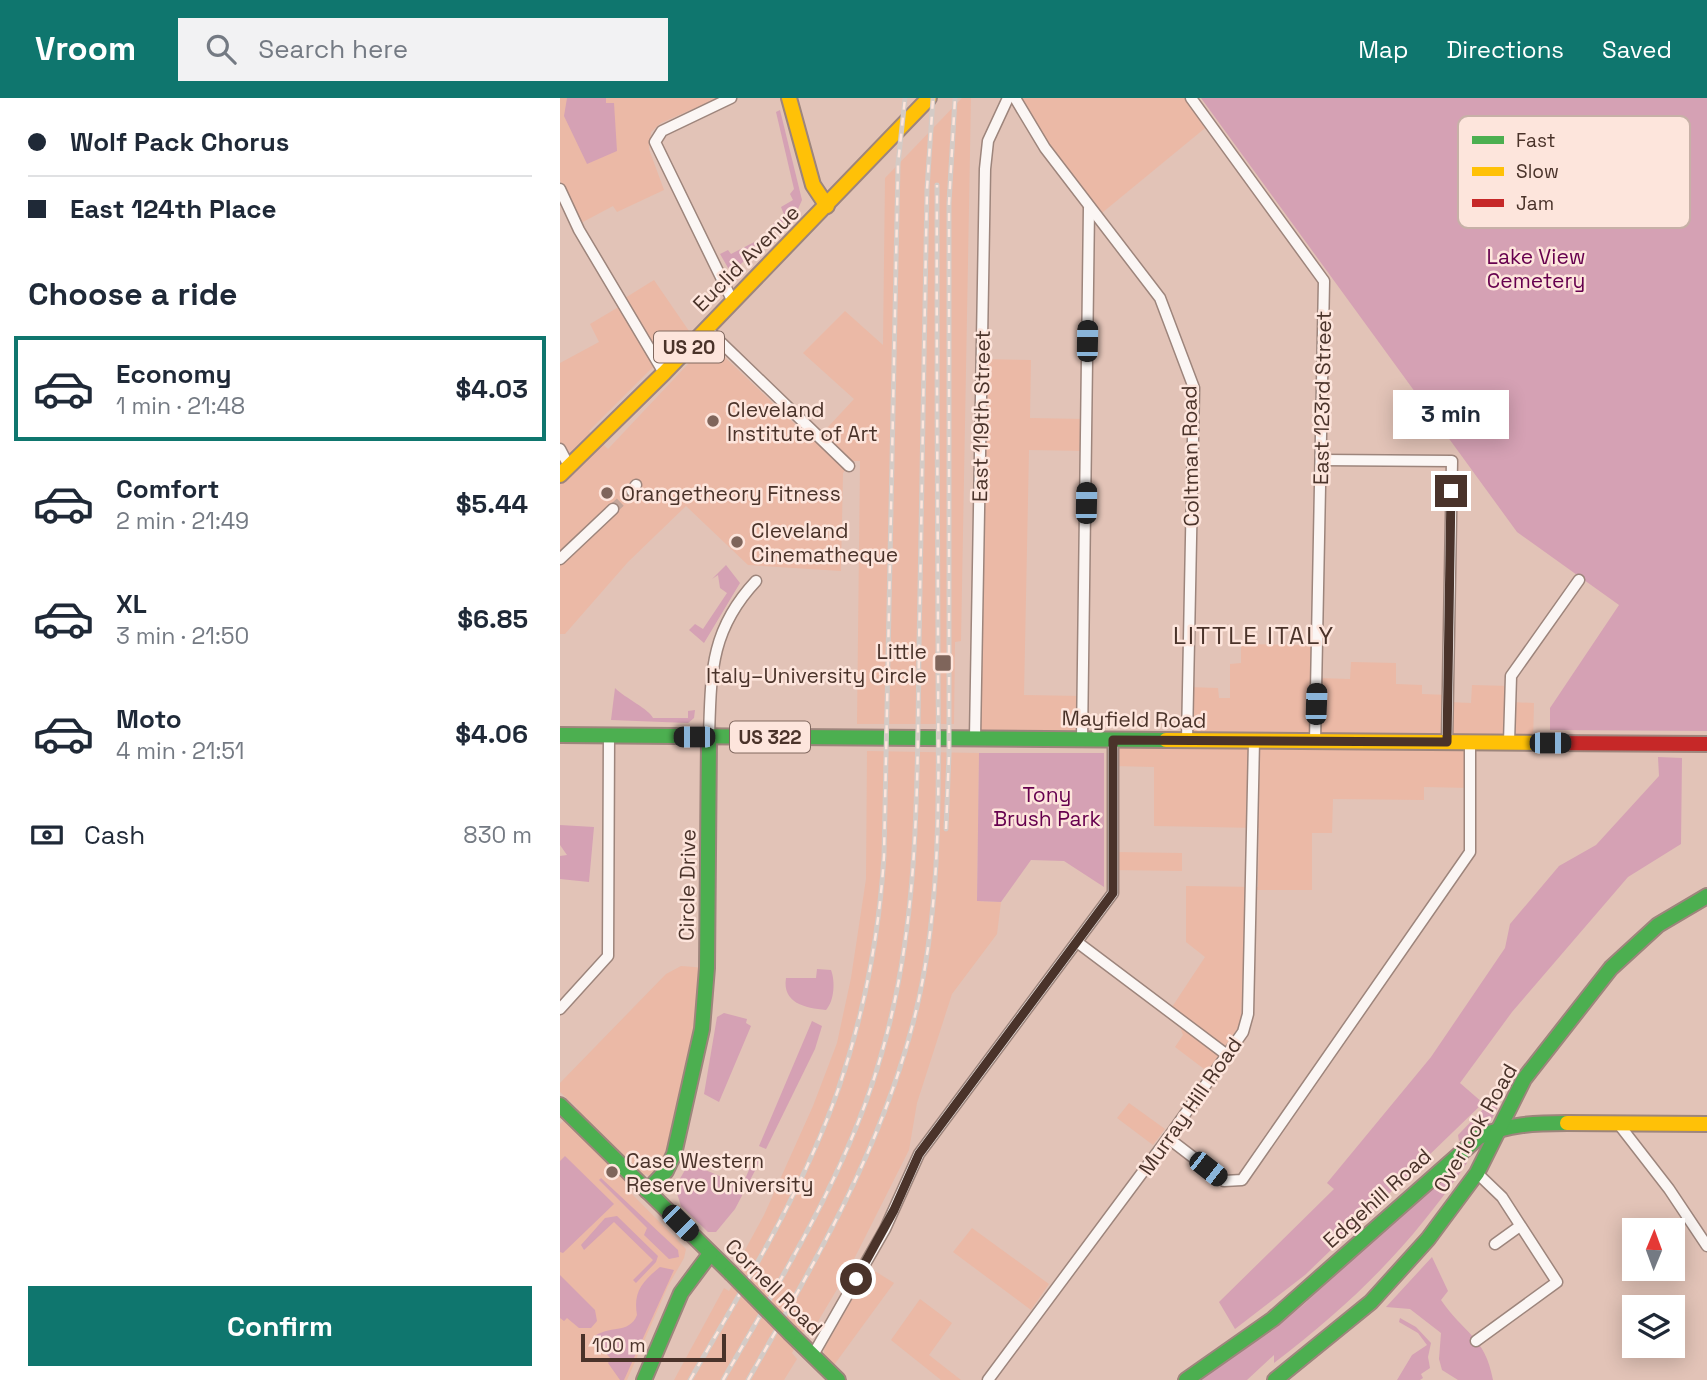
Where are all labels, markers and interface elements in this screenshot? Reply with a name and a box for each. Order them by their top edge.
search box [178,18,668,81]
text: Vroom [35,28,136,70]
icon: search [202,30,240,68]
text: Search here [258,32,408,66]
text: Map [1358,34,1408,65]
text: Directions [1446,34,1564,65]
text: Saved [1602,34,1672,65]
legend [1458,116,1690,228]
text: Wolf Pack Chorus [70,125,289,159]
text: Fast [1516,128,1556,153]
text: Slow [1516,159,1559,184]
text: Jam [1516,191,1554,216]
text: East 124th Place [70,192,277,226]
street label: Euclid Avenue [687,199,805,317]
park label: Lake View Cemetery [1486,243,1586,294]
text: Choose a ride [28,274,238,314]
street label: East 123rd Street [1307,311,1337,485]
car [1077,320,1098,362]
street label: East 119th Street [966,330,996,502]
road number: US 20 [654,331,724,362]
icon: car [32,357,95,420]
text: Economy [116,357,232,391]
text: $4.03 [456,372,528,406]
street label: Coltman Road [1175,385,1205,527]
callout: 3 min [1393,390,1509,438]
text: 1 min · 21:48 [116,391,245,421]
place label: Cleveland Institute of Art [727,396,878,447]
text: 3 min [1421,399,1481,429]
marker: Cleveland Institute of Art [705,413,721,429]
icon: car [32,472,95,535]
text: Comfort [116,472,219,506]
route end [1435,475,1467,507]
place label: Orangetheory Fitness [621,480,841,507]
car [1076,482,1097,524]
marker: Orangetheory Fitness [599,485,615,501]
text: $5.44 [456,487,528,521]
text: 2 min · 21:49 [116,506,249,536]
place label: Cleveland Cinematheque [751,517,898,568]
marker: Cleveland Cinematheque [729,534,745,550]
icon: car [32,587,95,650]
text: XL [116,587,147,621]
text: $6.85 [457,602,528,636]
district label: LITTLE ITALY [1173,620,1335,651]
text: 3 min · 21:50 [116,621,249,651]
place label: Little Italy–University Circle [706,638,927,689]
marker: Little Italy–University Circle [933,653,953,673]
car [1305,683,1328,725]
icon: car [32,702,95,765]
text: Moto [116,702,182,736]
street label: Mayfield Road [1061,704,1207,734]
text: $4.06 [455,717,528,751]
road number: US 322 [730,722,810,752]
car [674,727,716,748]
car [1530,733,1572,754]
text: 4 min · 21:51 [116,736,244,766]
park label: Tony Brush Park [993,781,1101,832]
icon: cash [28,816,66,854]
text: Cash [84,818,145,852]
text: 830 m [463,820,532,850]
street label: Circle Drive [673,829,701,941]
street label: Murray Hill Road [1132,1032,1248,1180]
street label: Overlook Road [1427,1059,1523,1197]
street label: Edgehill Road [1317,1142,1437,1254]
place label: Case Western Reserve University [626,1147,814,1198]
car [1185,1148,1232,1190]
marker: Case Western Reserve University [604,1164,620,1180]
car [658,1201,703,1245]
north arrow [1622,1218,1685,1281]
map controls [1622,1218,1685,1358]
street label: Cornell Road [720,1233,828,1341]
route start [840,1263,872,1295]
button: Confirm [28,1286,532,1366]
button: layers [1622,1295,1685,1358]
scale bar [581,1331,726,1363]
text: 100 m [592,1333,646,1358]

